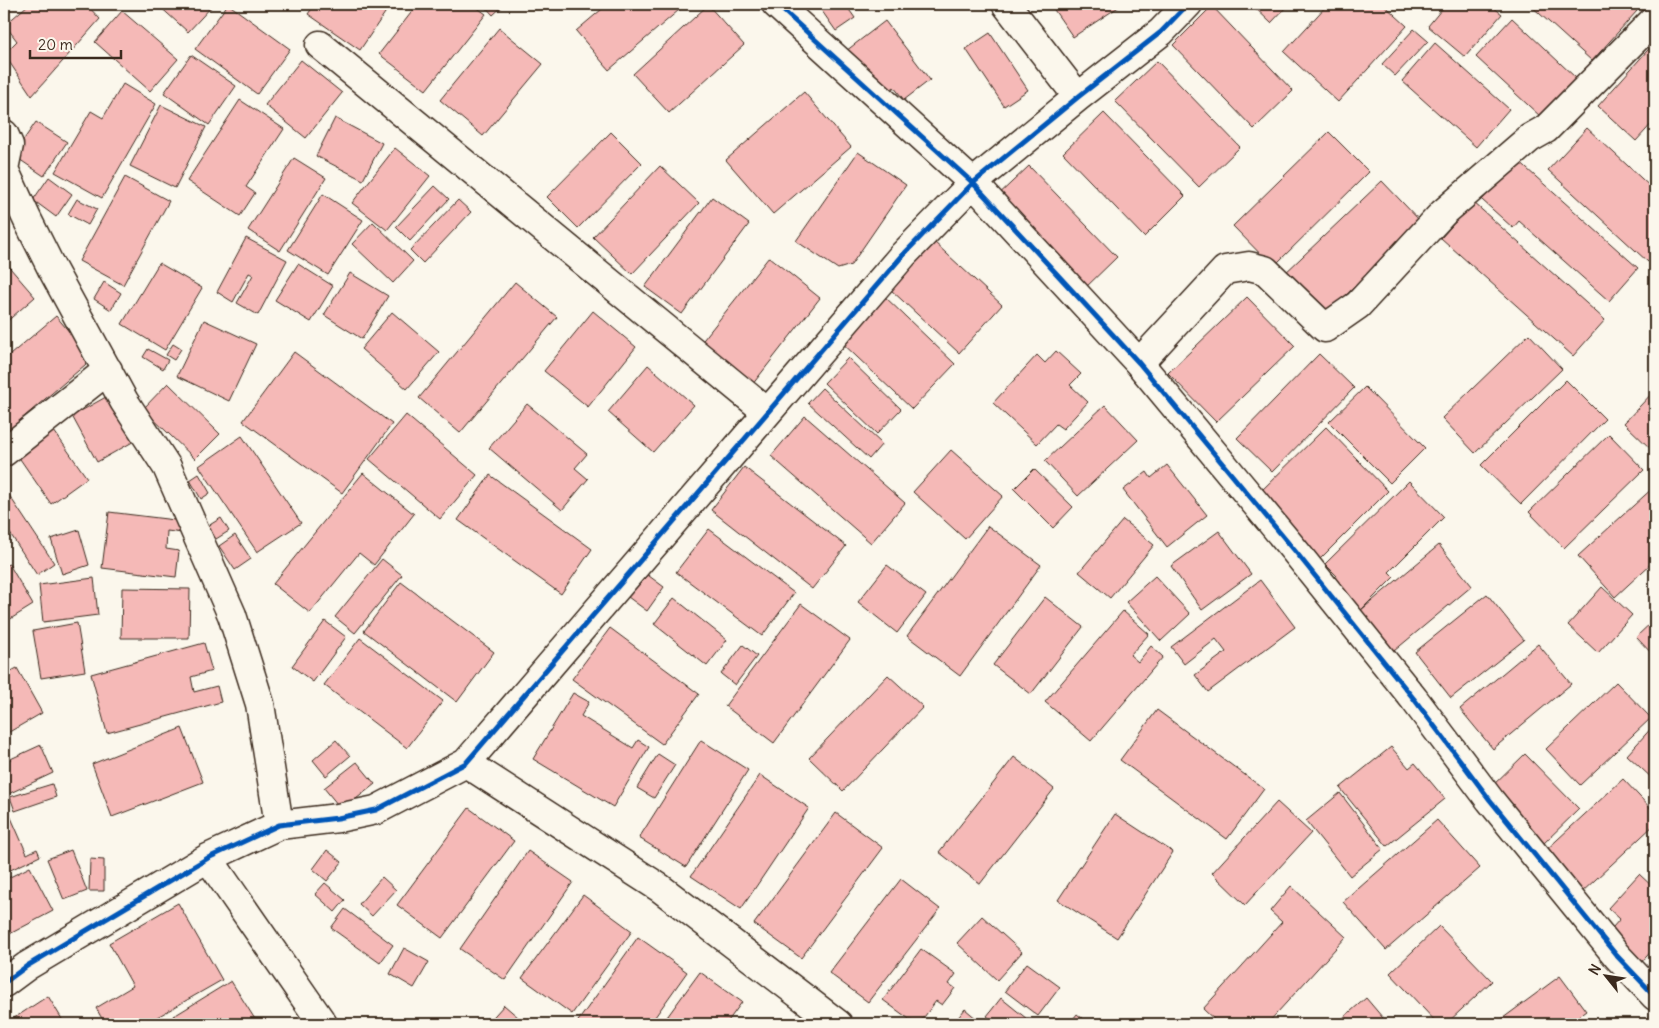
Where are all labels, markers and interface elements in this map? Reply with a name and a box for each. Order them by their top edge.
scale bar [30,28,121,60]
text: 20 m [38,35,73,54]
north arrow [1582,950,1632,1000]
text: N [1585,961,1605,978]

